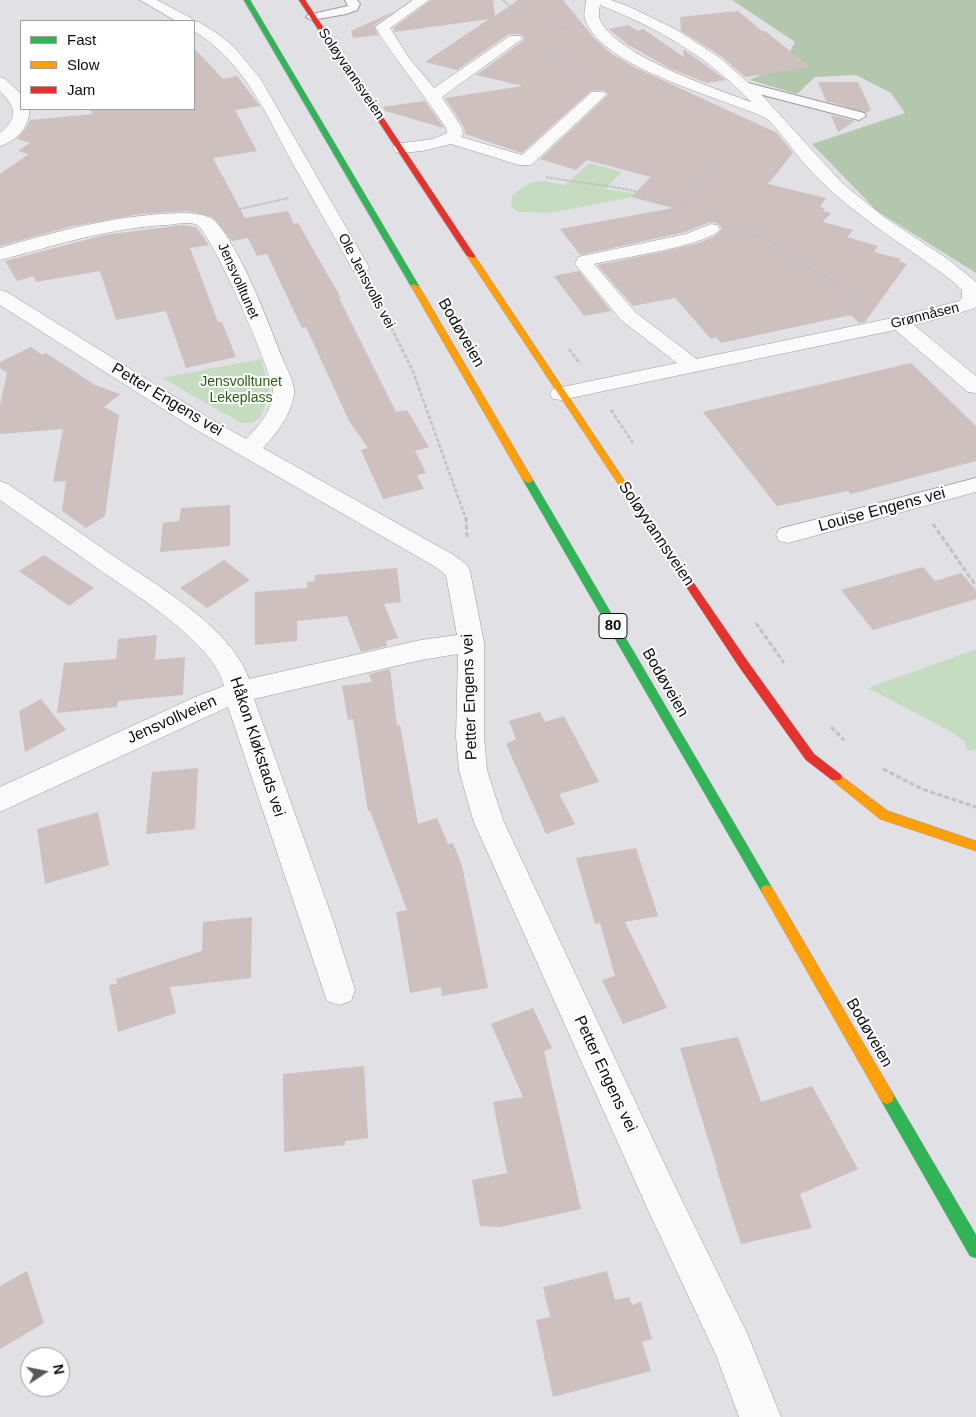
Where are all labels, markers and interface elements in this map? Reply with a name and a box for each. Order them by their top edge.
legend [20,20,195,110]
street label: Soløyvannsveien [314,25,388,123]
text: Fast [67,31,96,48]
text: Slow [67,56,100,73]
text: Jam [67,81,95,98]
street label: Ole Jensvolls vei [334,231,398,331]
street label: Jensvolltunet [214,240,262,322]
street label: Bodøveien [434,295,488,371]
street label: Grønnåsen [889,299,961,333]
street label: Petter Engens vei [108,359,226,441]
park label: Jensvolltunet Lekeplass [200,374,282,407]
street label: Soløyvannsveien [614,478,698,590]
street label: Louise Engens vei [816,484,948,536]
road number: 80 [599,614,627,638]
street label: Petter Engens vei [458,634,482,760]
street label: Bodøveien [638,645,692,721]
street label: Håkon Kløkstads vei [225,675,289,819]
street label: Jensvollveien [124,692,220,748]
street label: Bodøveien [842,995,896,1071]
street label: Petter Engens vei [570,1013,640,1135]
north arrow [20,1347,70,1397]
text: N [50,1363,68,1376]

